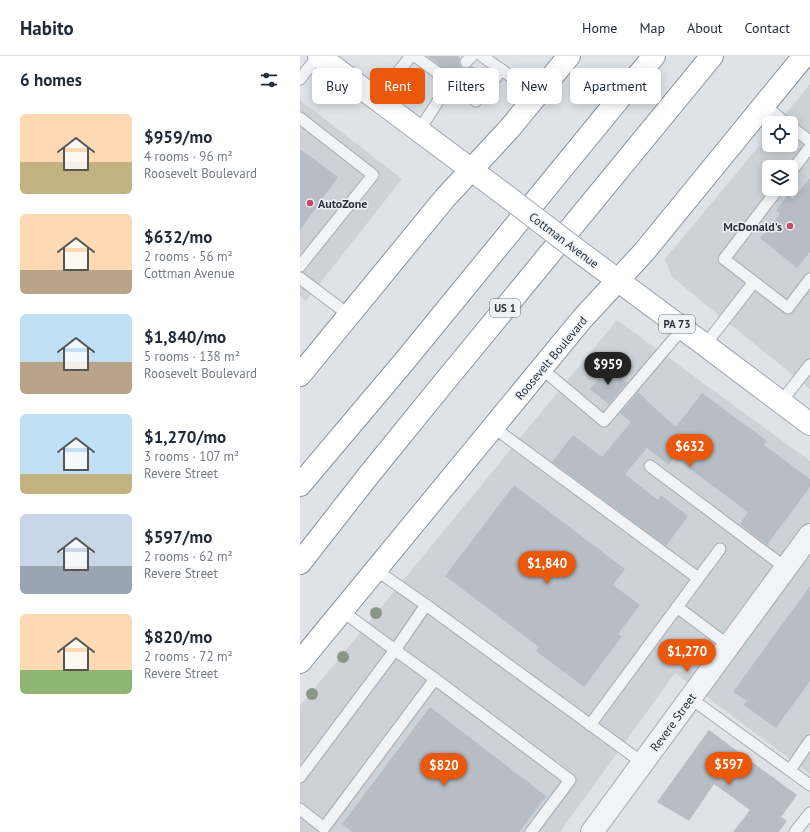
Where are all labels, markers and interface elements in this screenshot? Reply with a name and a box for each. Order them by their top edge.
text: Habito [20,16,74,40]
text: Home [582,19,617,37]
text: Map [639,19,665,37]
text: About [687,19,723,37]
text: Contact [745,19,790,37]
chip: Buy [312,68,362,104]
chip: Rent [370,68,425,104]
chip: Filters [433,68,499,104]
chip: New [507,68,562,104]
chip: Apartment [570,68,661,104]
text: 6 homes [20,69,82,91]
icon: filters [258,69,280,91]
map controls [762,116,798,196]
button: locate [762,116,798,152]
text: $959/mo [144,126,212,148]
icon: home [52,130,100,178]
text: 4 rooms · 96 m² [144,148,233,165]
button: layers [762,160,798,196]
text: Roosevelt Boulevard [144,165,257,182]
place label: AutoZone [318,196,367,211]
marker: AutoZone [305,198,315,208]
street label: Cottman Avenue [526,209,602,271]
place label: McDonald's [723,219,782,234]
marker: McDonald's [785,221,795,231]
text: $632/mo [144,226,212,248]
icon: home [52,230,100,278]
text: 2 rooms · 56 m² [144,248,233,265]
text: Cottman Avenue [144,265,235,282]
road number: US 1 [490,299,520,317]
street label: Roosevelt Boulevard [512,313,590,403]
road number: PA 73 [659,315,695,333]
text: $1,840/mo [144,326,226,348]
icon: home [52,330,100,378]
text: 5 rooms · 138 m² [144,348,240,365]
pin: $959 [584,352,632,386]
text: $959 [593,356,623,373]
text: Roosevelt Boulevard [144,365,257,382]
text: $1,270/mo [144,426,226,448]
icon: home [52,430,100,478]
pin: $632 [666,434,714,468]
text: $632 [675,438,705,455]
text: 3 rooms · 107 m² [144,448,239,465]
text: Revere Street [144,465,218,482]
text: $597/mo [144,526,212,548]
icon: home [52,530,100,578]
text: 2 rooms · 62 m² [144,548,233,565]
pin: $1,840 [514,551,580,585]
text: $1,840 [527,555,567,572]
text: Revere Street [144,565,218,582]
text: $820/mo [144,626,212,648]
icon: home [52,630,100,678]
pin: $1,270 [654,639,720,673]
text: $1,270 [667,643,707,660]
text: 2 rooms · 72 m² [144,648,233,665]
text: Revere Street [144,665,218,682]
street label: Revere Street [647,690,699,754]
pin: $597 [705,752,753,786]
pin: $820 [420,753,468,787]
text: $597 [714,756,744,773]
text: $820 [429,757,459,774]

